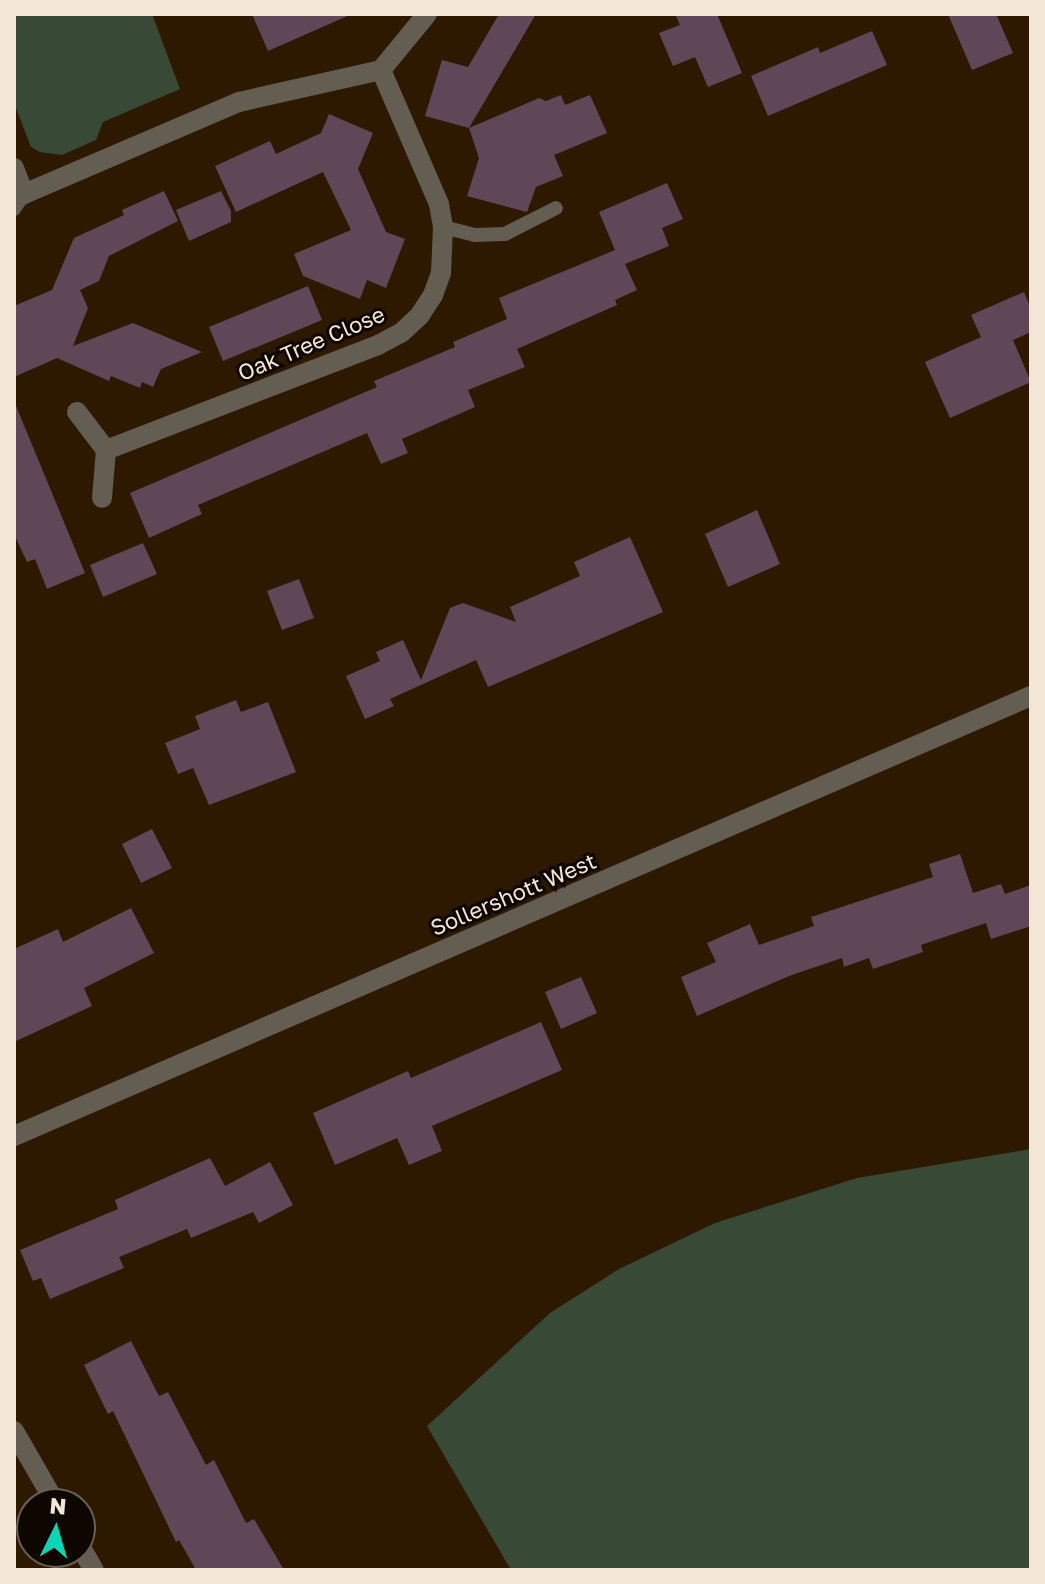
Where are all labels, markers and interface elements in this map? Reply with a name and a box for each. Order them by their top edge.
street label: Oak Tree Close [234,300,388,386]
street label: Sollershott West [426,847,600,941]
north arrow [16,1488,96,1568]
text: N [48,1491,67,1520]

